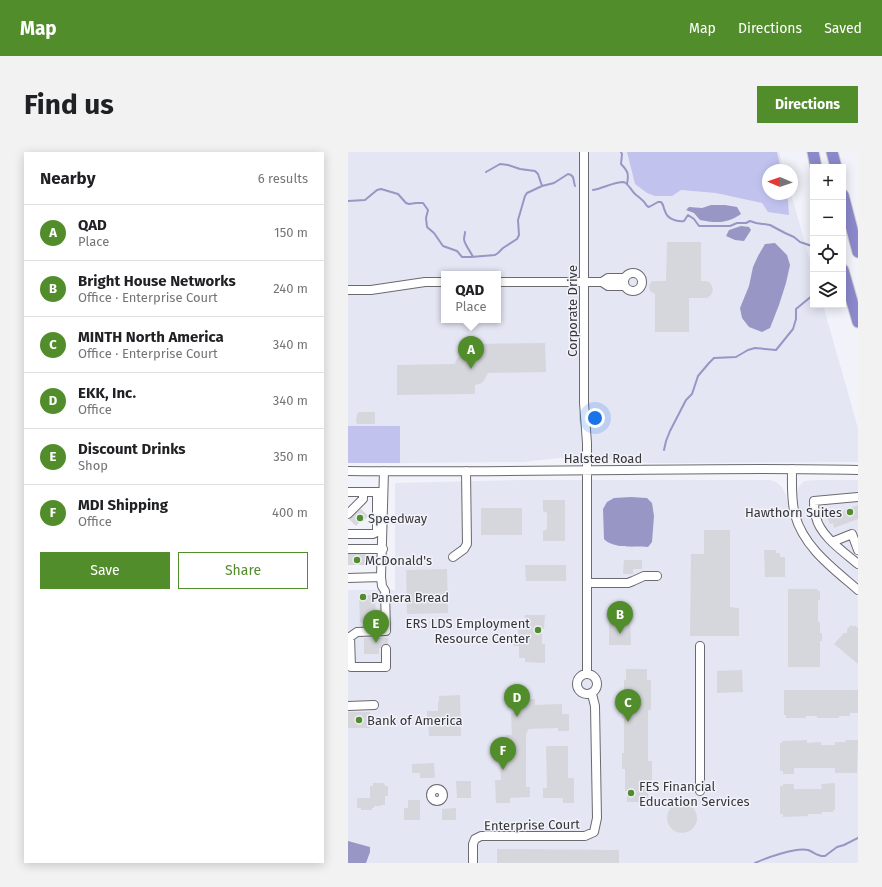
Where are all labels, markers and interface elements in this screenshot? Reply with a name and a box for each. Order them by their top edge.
text: Map [20,17,57,40]
text: Map [689,20,716,37]
text: Directions [738,20,802,37]
text: Saved [824,20,862,37]
button: Directions [757,86,858,123]
text: Find us [24,88,114,121]
north arrow [762,164,798,200]
map controls [810,164,846,308]
button: + [810,164,846,200]
text: Nearby [40,168,95,189]
text: 6 results [258,171,308,186]
button: − [810,200,846,236]
text: QAD [78,216,107,234]
text: A [49,225,57,240]
text: 150 m [274,225,308,240]
text: Place [78,234,109,249]
button: locate [810,236,846,272]
street label: Corporate Drive [565,265,580,357]
popup [441,271,501,323]
text: Bright House Networks [78,272,236,290]
button: layers [810,272,846,308]
text: B [49,281,57,296]
text: 240 m [273,281,308,296]
text: QAD [455,281,484,299]
text: Office · Enterprise Court [78,290,218,305]
text: Place [455,299,487,314]
text: MINTH North America [78,328,224,346]
pin: A [458,336,484,369]
text: C [49,337,57,352]
text: 340 m [273,337,308,352]
text: Office · Enterprise Court [78,346,218,361]
text: EKK, Inc. [78,384,136,402]
text: D [49,393,57,408]
text: 340 m [273,393,308,408]
text: Office [78,402,112,417]
your location [585,408,605,428]
text: Discount Drinks [78,440,186,458]
text: E [50,449,56,464]
text: 350 m [273,449,308,464]
street label: Halsted Road [564,451,642,466]
text: Shop [78,458,108,473]
text: MDI Shipping [78,496,168,514]
text: F [50,505,56,520]
text: 400 m [272,505,308,520]
place label: Hawthorn Suites [745,505,842,520]
marker: Hawthorn Suites [845,507,855,517]
place label: Speedway [368,511,428,526]
marker: Speedway [355,513,365,523]
text: Office [78,514,112,529]
button: Save [40,552,170,589]
button: Share [178,552,308,589]
place label: McDonald's [365,553,432,568]
marker: McDonald's [352,555,362,565]
place label: Panera Bread [371,590,449,605]
marker: Panera Bread [358,592,368,602]
pin: B [607,601,633,634]
pin: E [363,610,389,643]
place label: ERS LDS Employment Resource Center [405,616,530,646]
marker: ERS LDS Employment Resource Center [533,625,543,635]
pin: D [504,684,530,717]
pin: C [615,689,641,722]
place label: Bank of America [367,713,463,728]
marker: Bank of America [354,715,364,725]
pin: F [490,737,516,770]
place label: FES Financial Education Services [639,779,750,809]
marker: FES Financial Education Services [626,788,636,798]
street label: Enterprise Court [484,817,580,833]

